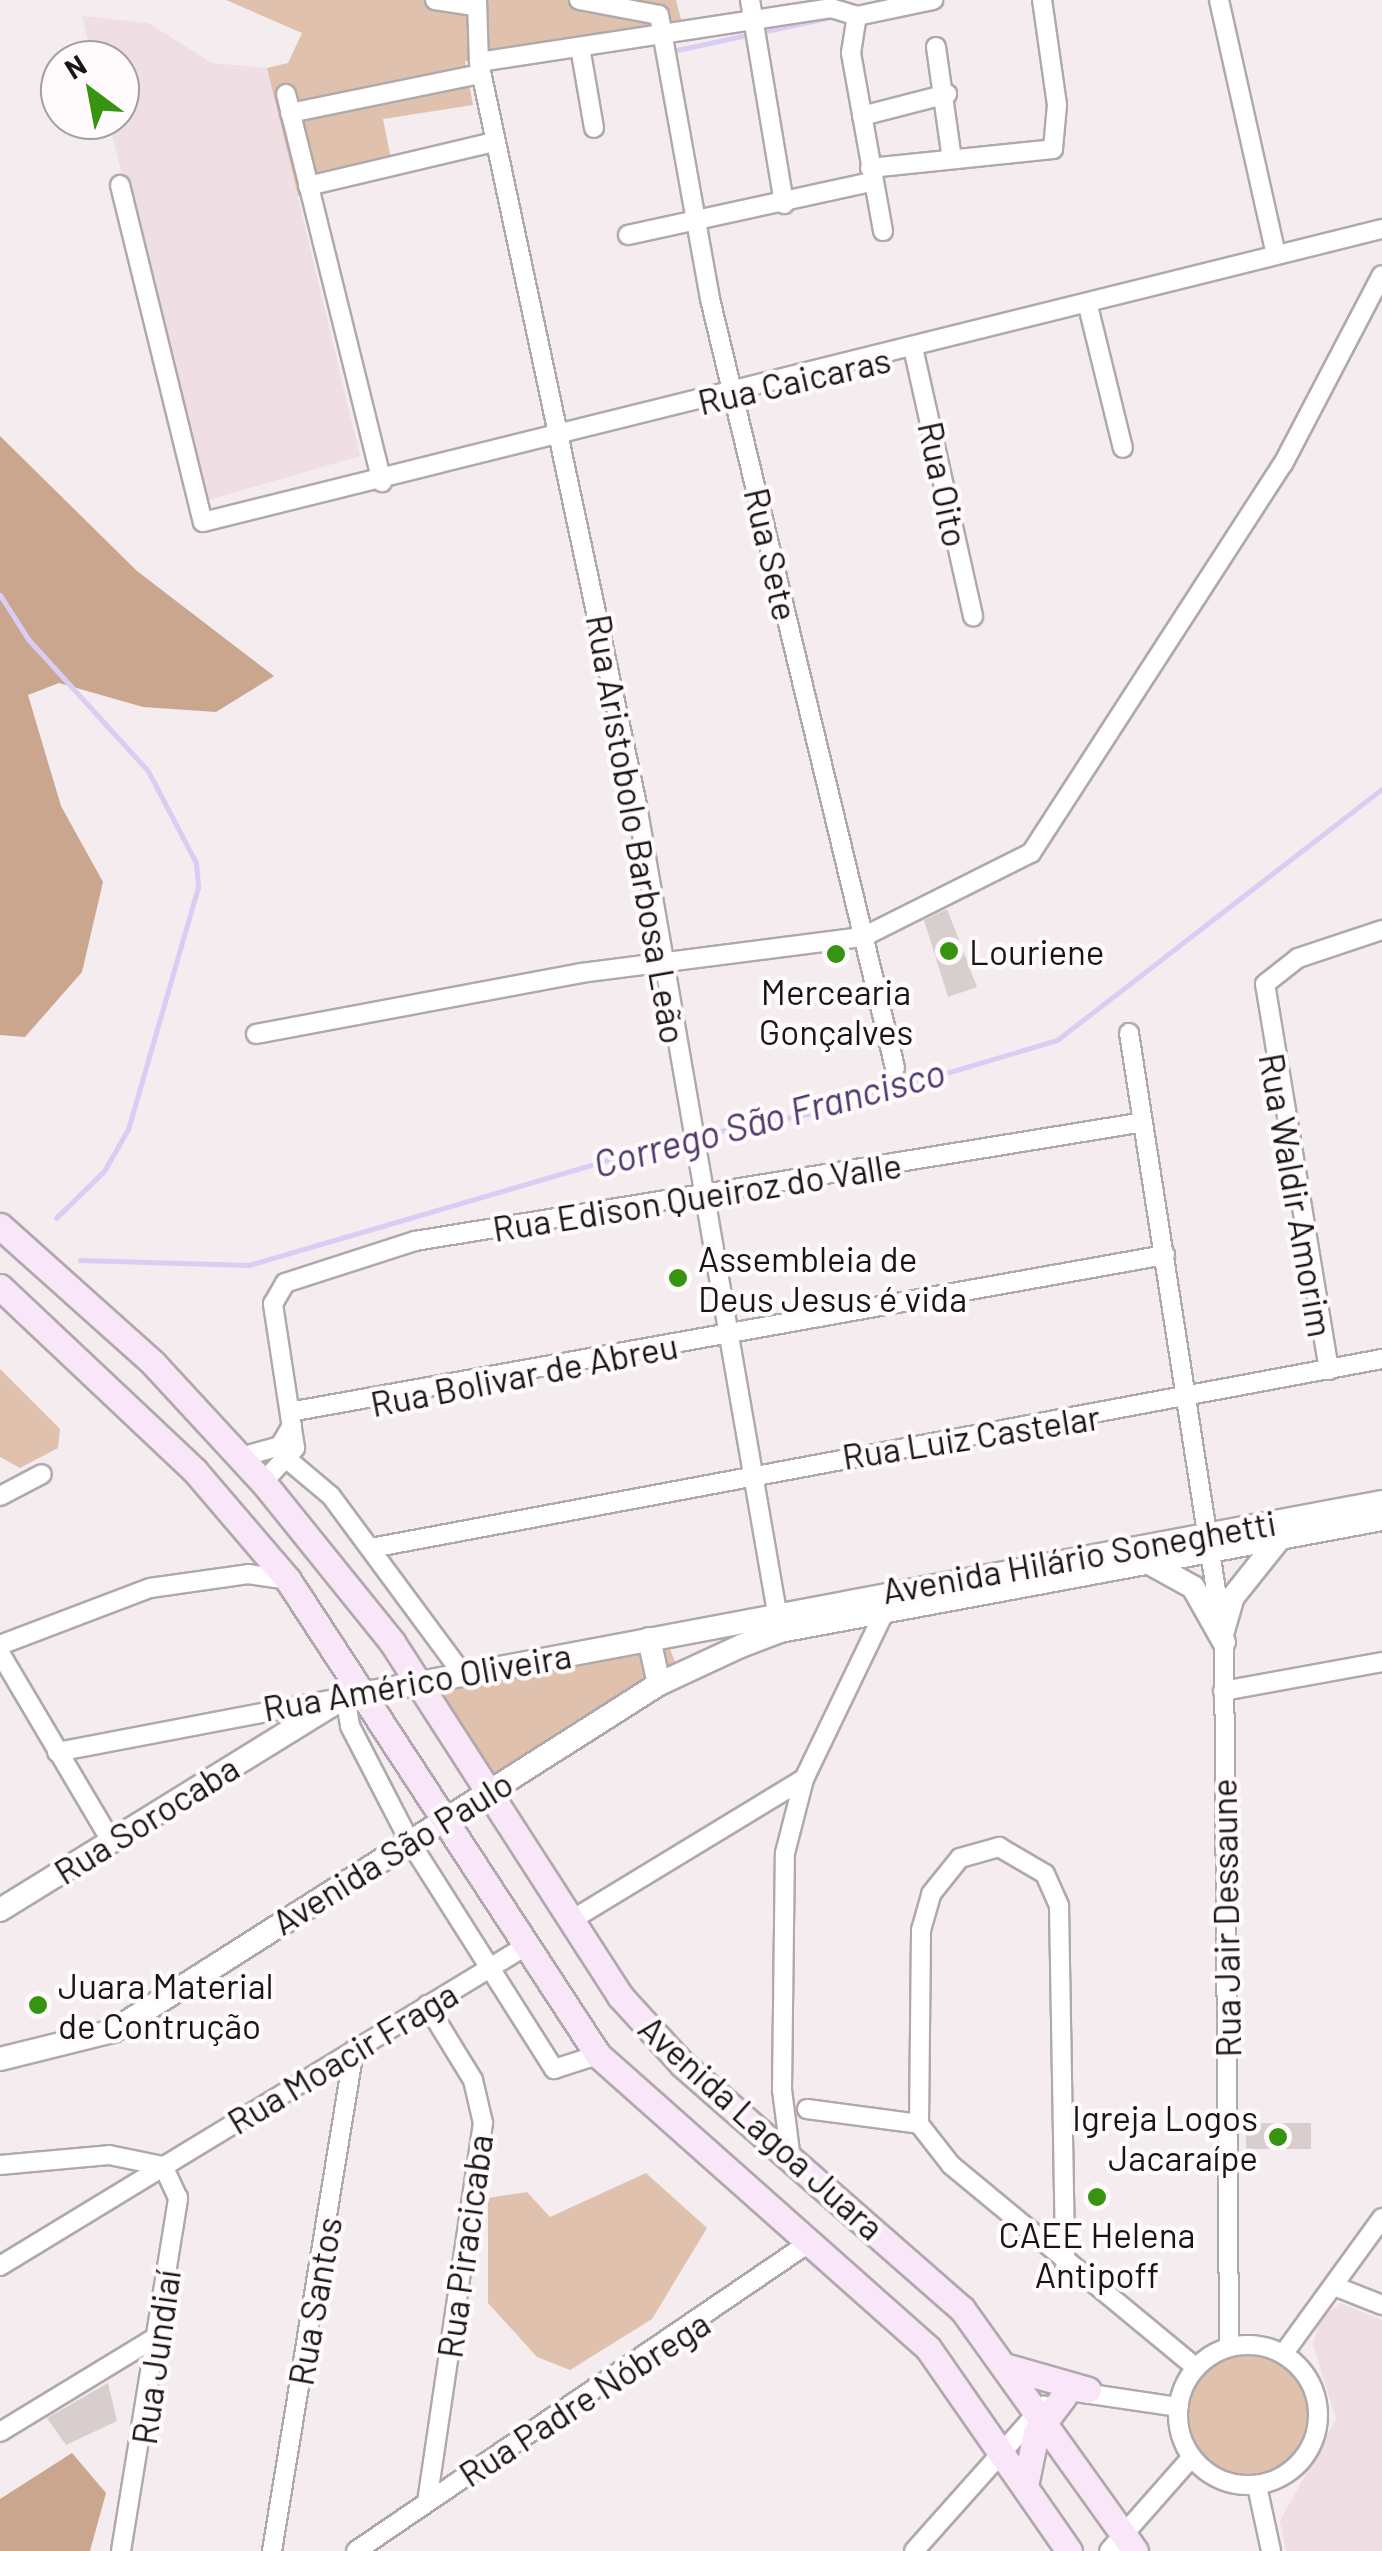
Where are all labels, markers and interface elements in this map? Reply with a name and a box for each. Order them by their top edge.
north arrow [40,40,140,140]
text: N [58,47,92,86]
street label: Rua Caicaras [694,337,894,423]
street label: Rua Oito [910,417,978,551]
street label: Rua Sete [736,484,808,624]
street label: Rua Aristobolo Barbosa Leão [579,611,695,1047]
place label: Louriene [969,930,1104,972]
marker: Louriene [938,940,960,962]
marker: Mercearia Gonçalves [825,943,847,965]
place label: Mercearia Gonçalves [759,970,913,1052]
water label: Corrego São Francisco [588,1049,950,1187]
street label: Rua Waldir Amorim [1251,1050,1343,1340]
street label: Rua Edison Queiroz do Valle [489,1143,905,1249]
place label: Assembleia de Deus Jesus é vida [698,1237,967,1319]
marker: Assembleia de Deus Jesus é vida [667,1267,689,1289]
street label: Rua Bolivar de Abreu [367,1324,681,1424]
street label: Rua Luiz Castelar [839,1395,1103,1477]
street label: Avenida Hilário Soneghetti [879,1501,1279,1611]
street label: Rua Américo Oliveira [260,1633,574,1729]
street label: Rua Sorocaba [46,1746,246,1892]
street label: Avenida São Paulo [264,1761,520,1943]
street label: Rua Jair Dessaune [1202,1778,1248,2058]
place label: Juara Material de Contrução [58,1964,274,2046]
street label: Rua Moacir Fraga [220,1972,464,2142]
marker: Juara Material de Contrução [27,1994,49,2016]
street label: Avenida Lagoa Juara [631,2006,893,2248]
place label: Igreja Logos Jacaraípe [1072,2096,1258,2178]
marker: Igreja Logos Jacaraípe [1267,2126,1289,2148]
street label: Rua Piracicaba [428,2131,500,2361]
marker: CAEE Helena Antipoff [1086,2186,1108,2208]
street label: Rua Santos [279,2213,349,2389]
place label: CAEE Helena Antipoff [999,2213,1195,2295]
street label: Rua Jundiaí [122,2267,188,2447]
street label: Rua Padre Nóbrega [451,2301,717,2495]

